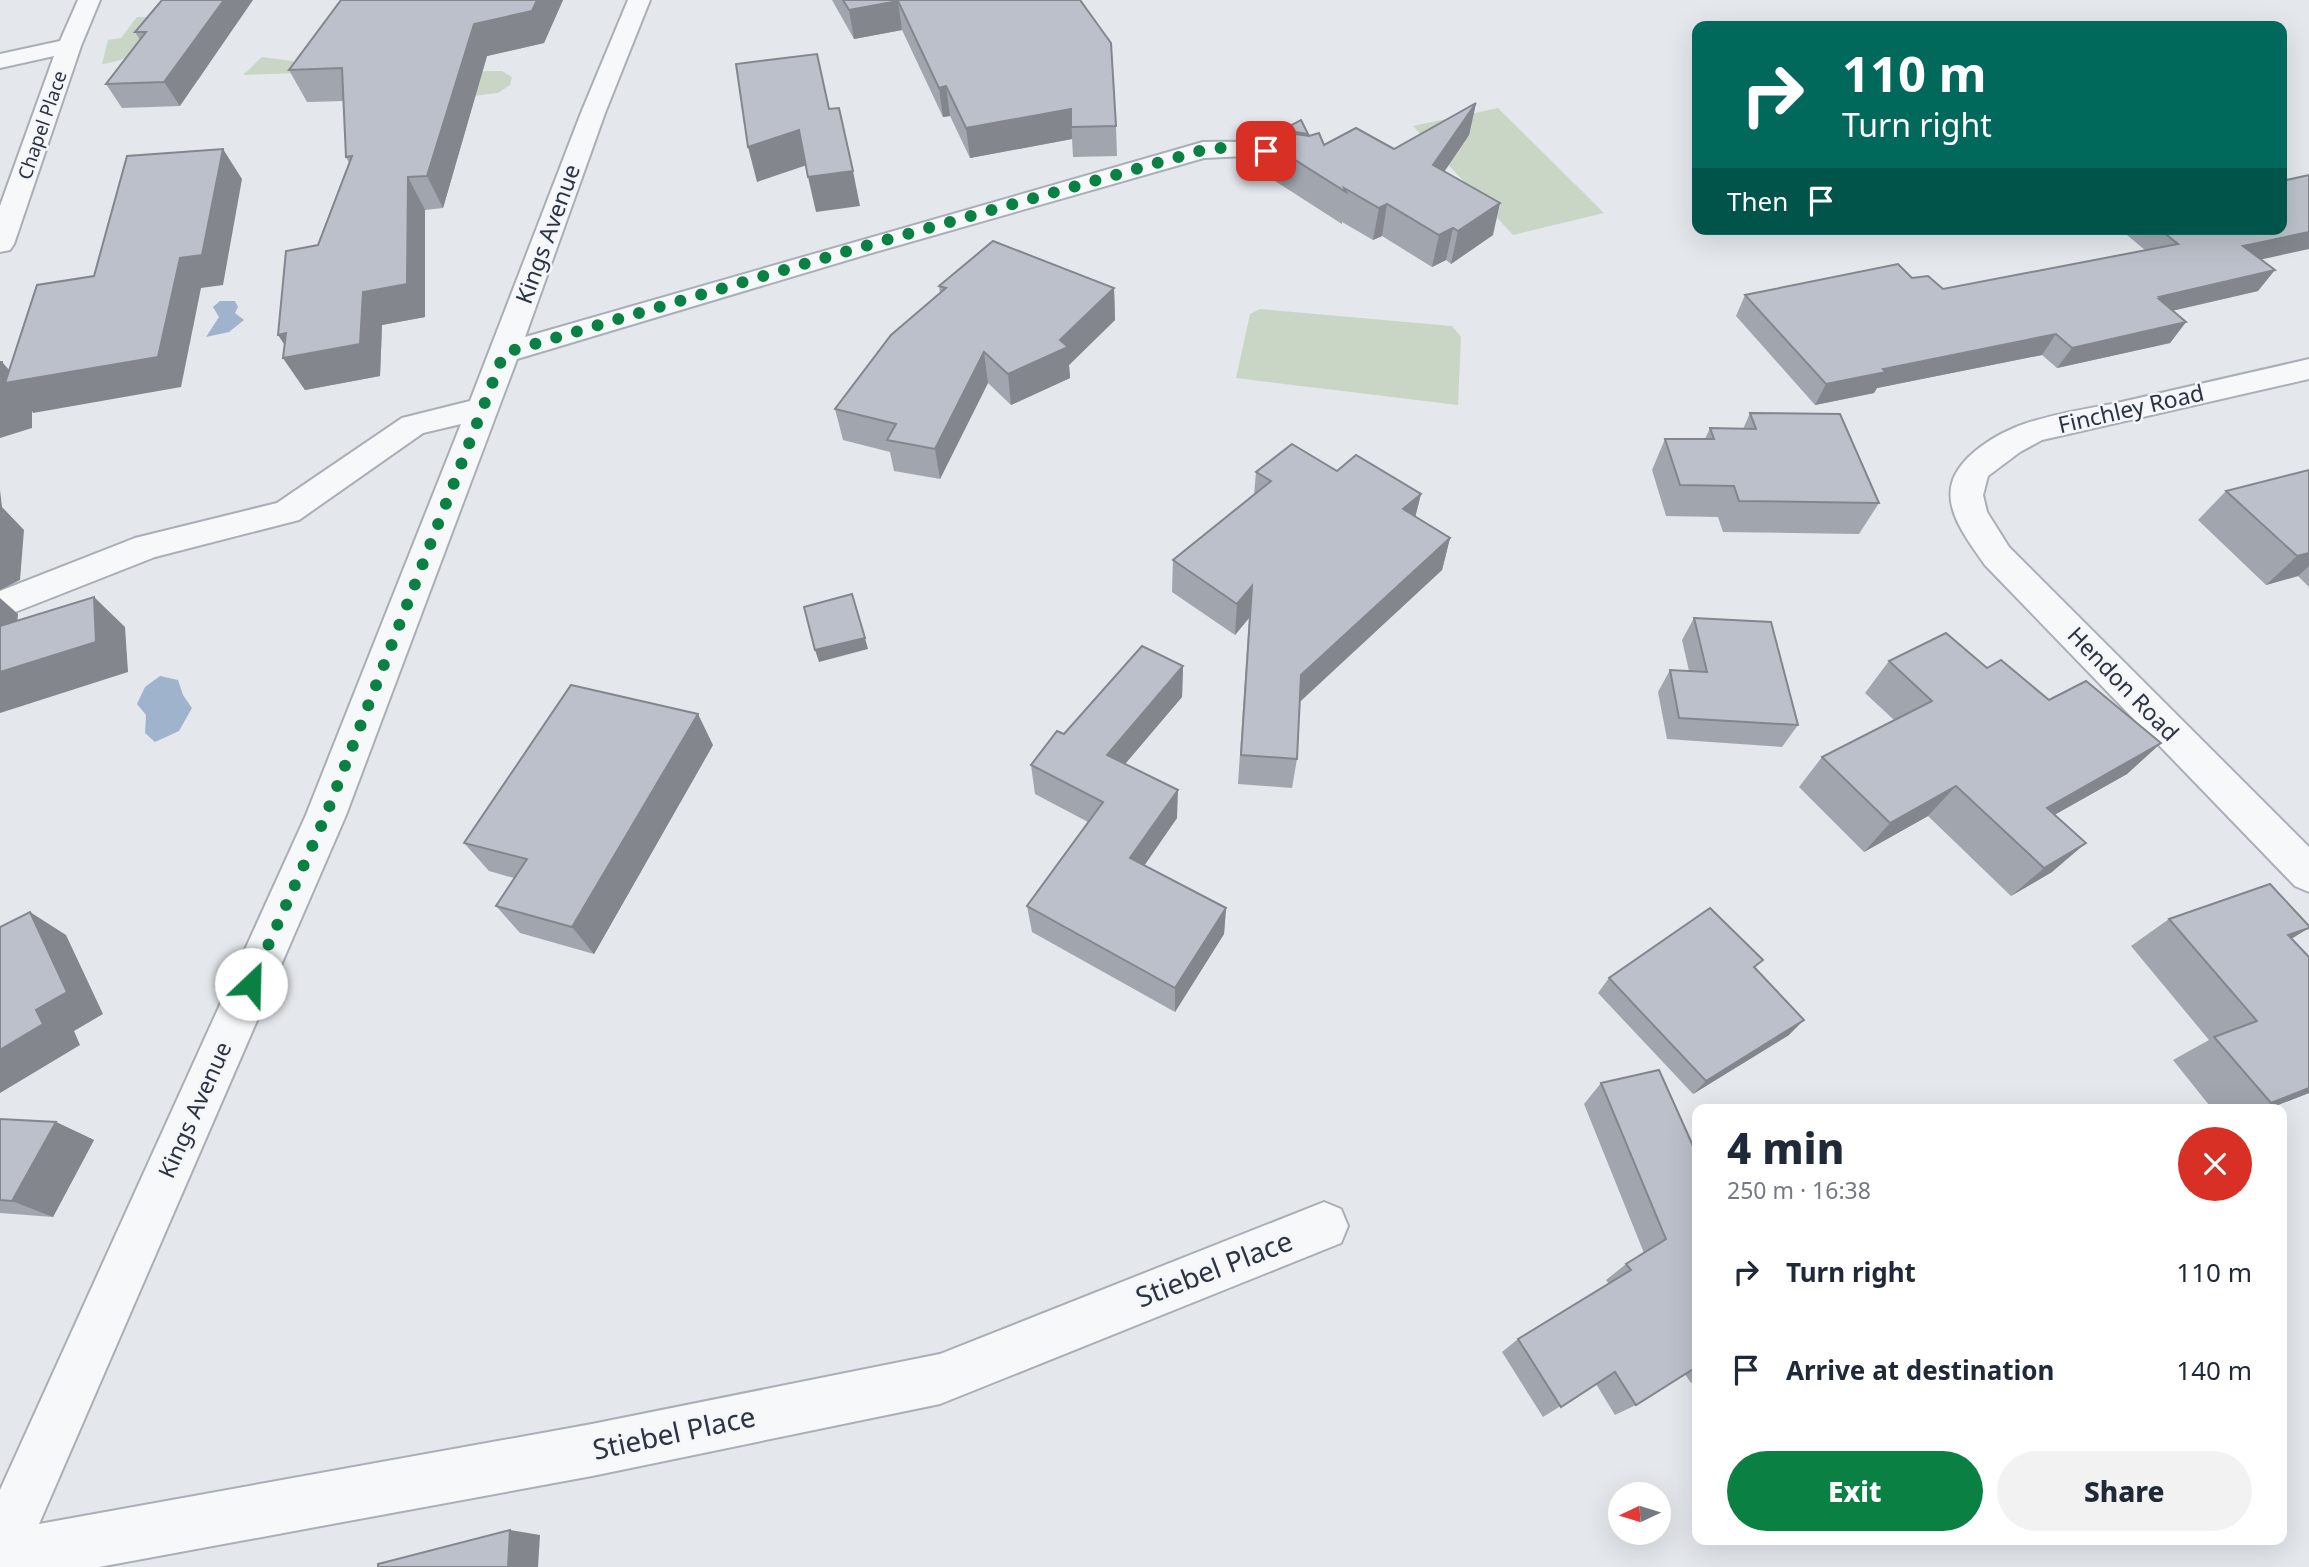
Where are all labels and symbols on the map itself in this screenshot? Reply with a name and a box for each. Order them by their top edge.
street label: Chapel Place [11,67,73,183]
pin [1236,121,1296,181]
street label: Kings Avenue [507,159,587,308]
street label: Finchley Road [2055,376,2207,440]
street label: Hendon Road [2061,619,2187,748]
position arrow [214,947,288,1021]
street label: Kings Avenue [150,1036,238,1183]
street label: Stiebel Place [1130,1221,1298,1315]
street label: Stiebel Place [589,1396,759,1468]
north arrow [1608,1482,1671,1545]

